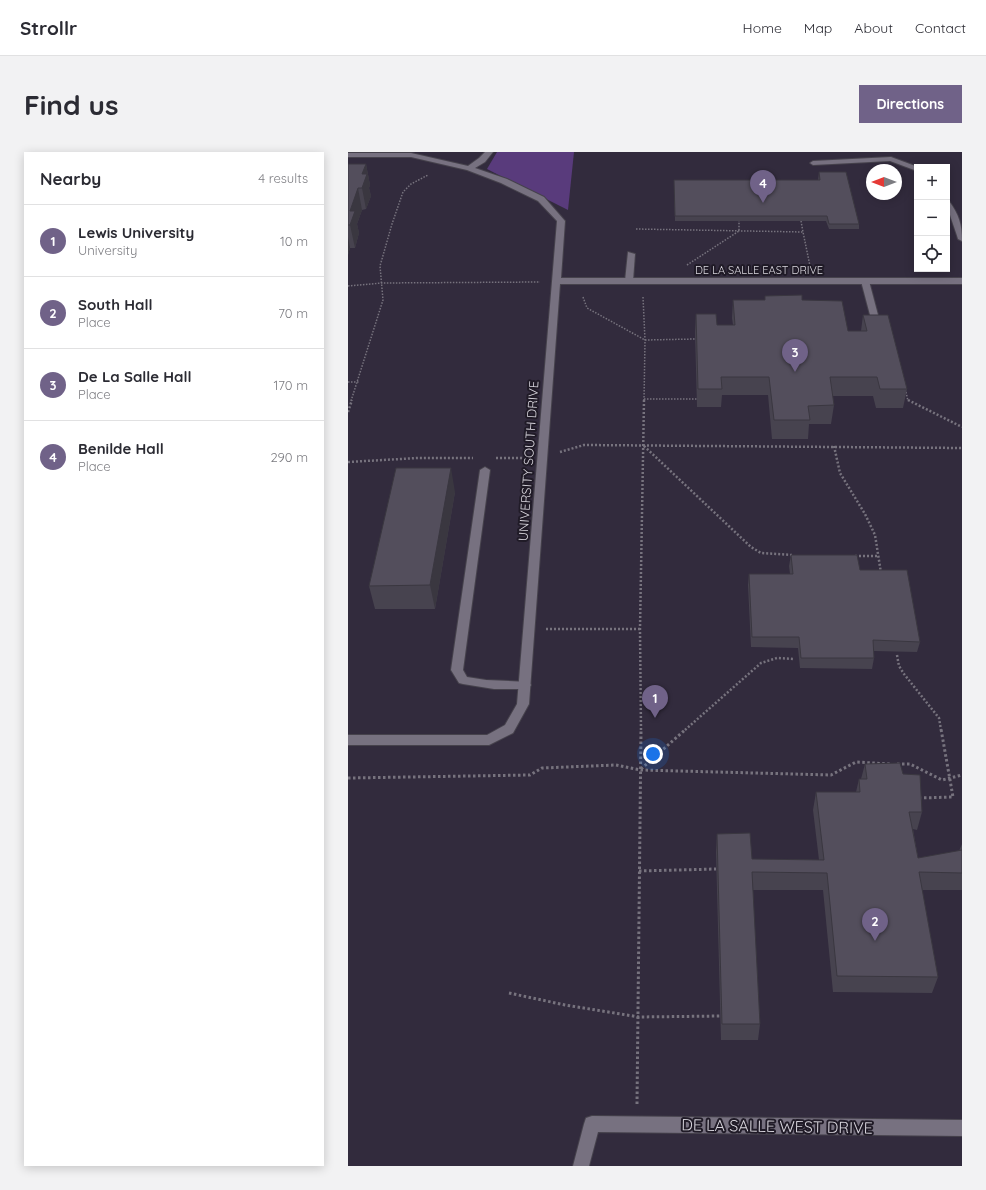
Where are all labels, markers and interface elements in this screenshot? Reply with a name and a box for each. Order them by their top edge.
text: Strollr [20,16,77,40]
text: Home [743,19,782,37]
text: Map [804,19,832,37]
text: About [854,19,893,37]
text: Contact [915,19,966,37]
button: Directions [859,85,962,123]
text: Find us [24,87,118,122]
north arrow [866,164,902,200]
map controls [914,164,950,272]
button: + [914,164,950,200]
text: Nearby [40,168,101,189]
text: 4 results [258,170,308,186]
pin: 4 [750,170,776,203]
button: − [914,200,950,236]
text: Lewis University [78,223,194,242]
text: 1 [50,233,56,249]
text: 10 m [280,233,308,249]
button: locate [914,236,950,272]
text: University [78,242,137,258]
street label: DE LA SALLE EAST DRIVE [695,263,823,277]
text: South Hall [78,295,153,314]
text: 2 [49,305,57,321]
text: 70 m [278,305,308,321]
text: Place [78,314,111,330]
pin: 3 [782,339,808,372]
text: De La Salle Hall [78,367,192,386]
text: 3 [50,377,56,393]
text: 170 m [273,377,308,393]
street label: UNIVERSITY SOUTH DRIVE [514,380,542,542]
text: Place [78,386,111,402]
text: Benilde Hall [78,439,164,458]
text: 4 [49,449,57,465]
text: 290 m [270,449,308,465]
text: Place [78,458,111,474]
pin: 1 [642,685,668,718]
your location [643,744,663,764]
pin: 2 [862,908,888,941]
street label: DE LA SALLE WEST DRIVE [681,1114,873,1138]

